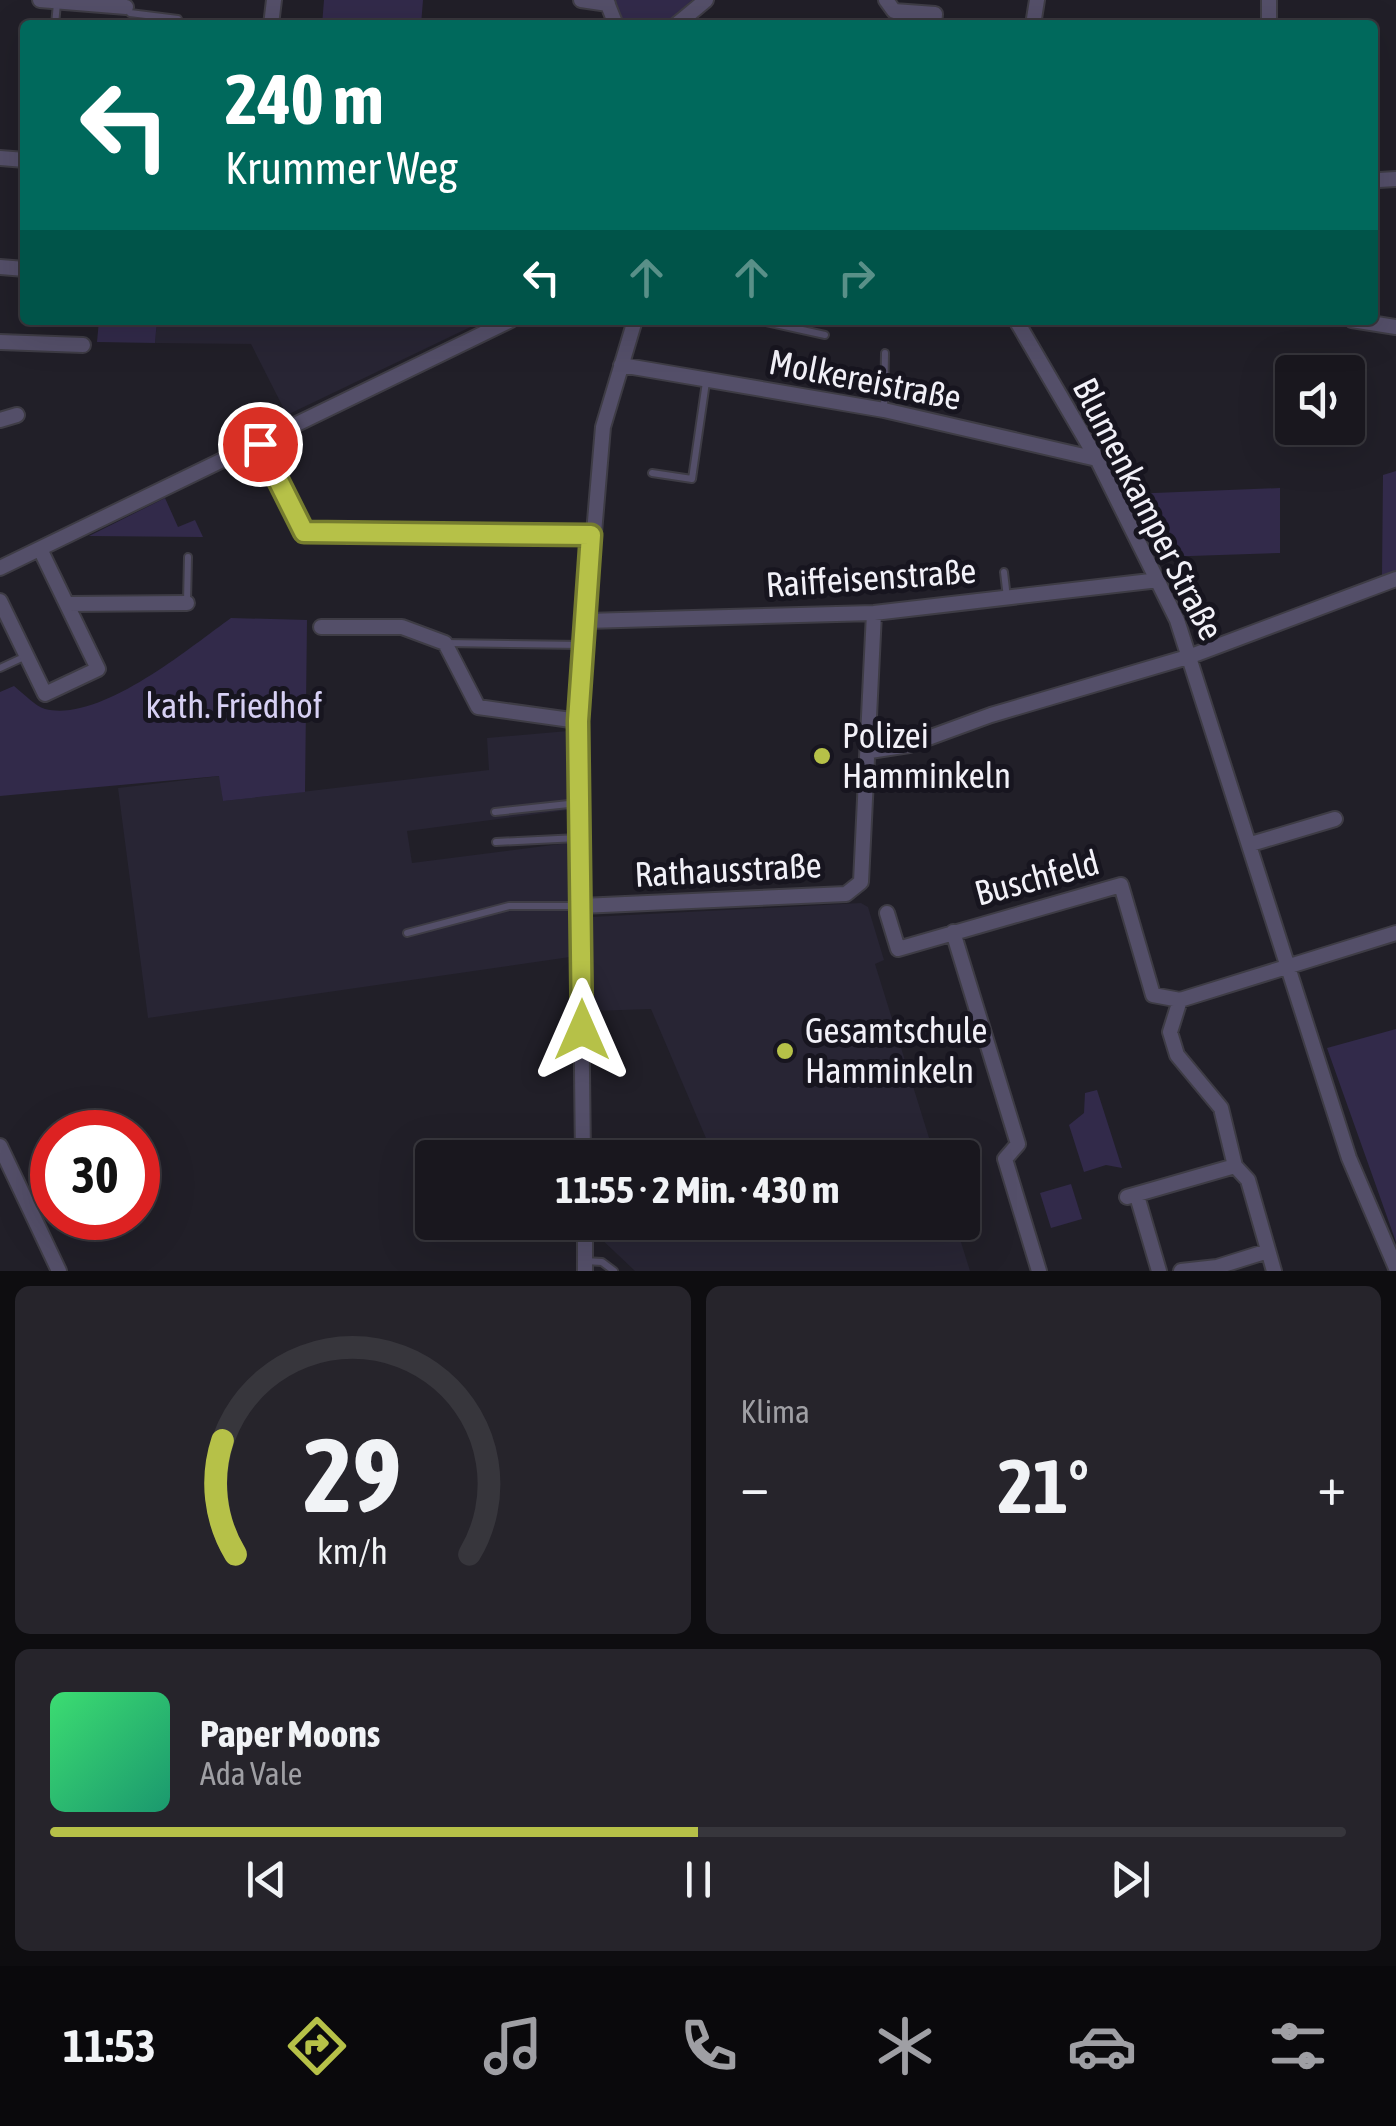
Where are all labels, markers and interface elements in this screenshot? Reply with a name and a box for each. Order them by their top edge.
text: 240 m [225,59,384,139]
icon: left [60,60,190,190]
text: Krummer Weg [225,142,458,194]
icon: left [514,250,569,305]
icon: ahead [619,250,674,305]
icon: ahead [724,250,779,305]
icon: right [829,250,884,305]
street label: Molkereistraße [766,341,965,417]
map controls [1275,355,1365,445]
button: sound [1275,355,1365,445]
street label: Blumenkamper Straße [1066,371,1232,646]
pin [218,402,303,487]
icon: arrive [233,417,288,472]
street label: Raiffeisenstraße [764,550,977,604]
park label: kath. Friedhof [146,685,323,725]
place label: Polizei Hamminkeln [842,715,1011,795]
marker: Polizei Hamminkeln [811,745,833,767]
street label: Buschfeld [970,841,1103,913]
street label: Rathausstraße [634,844,822,894]
position arrow [530,978,634,1082]
place label: Gesamtschule Hamminkeln [805,1010,987,1090]
marker: Gesamtschule Hamminkeln [774,1040,796,1062]
speed limit sign: 30 [30,1110,160,1240]
text: 11:55 · 2 Min. · 430 m [556,1168,839,1211]
text: Klima [741,1393,810,1430]
text: 29 [304,1415,402,1534]
text: 21° [998,1443,1089,1529]
text: − [741,1454,769,1517]
text: + [1317,1454,1346,1517]
text: km/h [317,1531,388,1572]
text: Paper Moons [200,1712,380,1755]
text: Ada Vale [200,1755,302,1792]
icon: previous [239,1852,294,1907]
icon: pause [671,1852,726,1907]
icon: next [1103,1852,1158,1907]
icon: directions [282,2011,352,2081]
icon: music [478,2011,548,2081]
icon: phone [674,2011,744,2081]
icon: climate [870,2011,940,2081]
icon: car [1067,2011,1137,2081]
icon: filters [1263,2011,1333,2081]
text: 11:53 [63,2020,156,2072]

